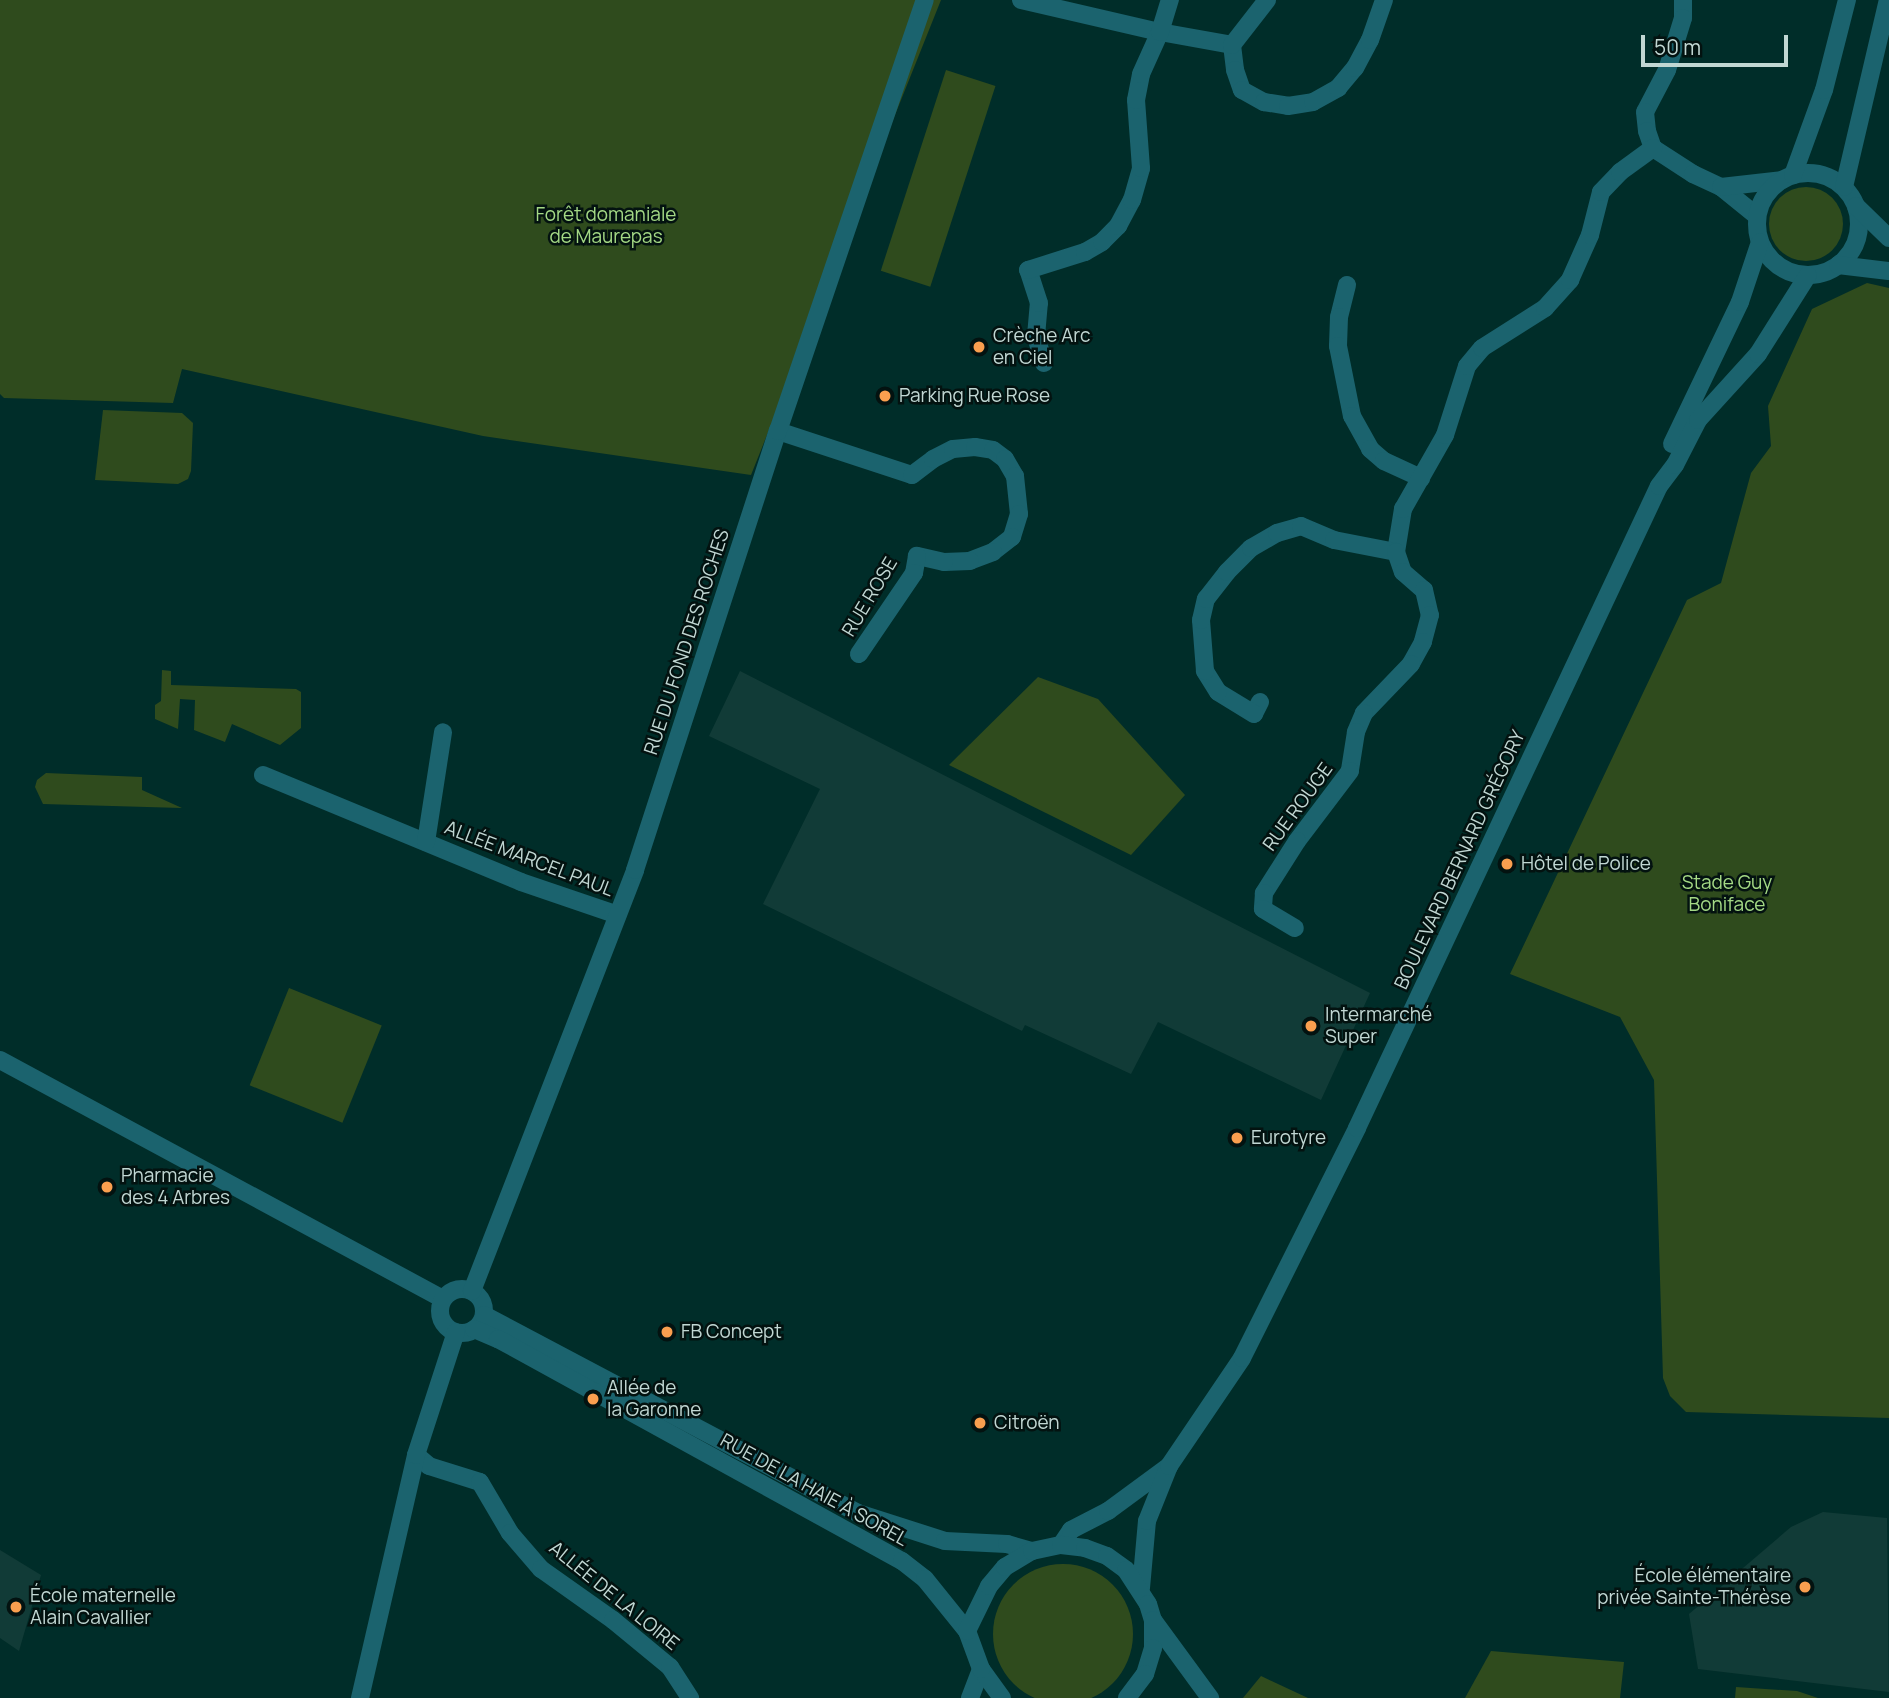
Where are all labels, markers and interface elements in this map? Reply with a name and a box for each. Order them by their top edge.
scale bar [1644,21,1791,65]
text: 50 m [1654,33,1701,61]
park label: Forêt domaniale de Maurepas [536,204,676,248]
place label: Crèche Arc en Ciel [993,325,1090,369]
marker: Crèche Arc en Ciel [971,339,987,355]
place label: Parking Rue Rose [899,385,1050,407]
marker: Parking Rue Rose [877,388,893,404]
street label: RUE DU FOND DES ROCHES [640,526,734,758]
street label: RUE ROSE [838,553,902,641]
street label: BOULEVARD BERNARD GRÉGORY [1390,727,1530,993]
street label: RUE ROUGE [1258,759,1338,855]
street label: ALLÉE MARCEL PAUL [441,816,617,902]
place label: Hôtel de Police [1521,853,1651,875]
marker: Hôtel de Police [1499,856,1515,872]
park label: Stade Guy Boniface [1682,872,1772,916]
place label: Intermarché Super [1325,1004,1432,1048]
marker: Intermarché Super [1303,1018,1319,1034]
place label: Eurotyre [1251,1127,1326,1149]
marker: Eurotyre [1229,1130,1245,1146]
place label: Pharmacie des 4 Arbres [121,1165,230,1209]
marker: Pharmacie des 4 Arbres [99,1179,115,1195]
place label: FB Concept [681,1321,782,1343]
marker: FB Concept [659,1324,675,1340]
place label: Allée de la Garonne [607,1377,701,1421]
marker: Allée de la Garonne [585,1391,601,1407]
place label: Citroën [994,1412,1060,1434]
marker: Citroën [972,1415,988,1431]
street label: RUE DE LA HAIE À SOREL [716,1429,912,1551]
street label: ALLÉE DE LA LOIRE [545,1537,683,1655]
place label: École élémentaire privée Sainte-Thérèse [1597,1565,1791,1609]
marker: École élémentaire privée Sainte-Thérèse [1797,1579,1813,1595]
place label: École maternelle Alain Cavallier [30,1585,176,1629]
marker: École maternelle Alain Cavallier [8,1599,24,1615]

